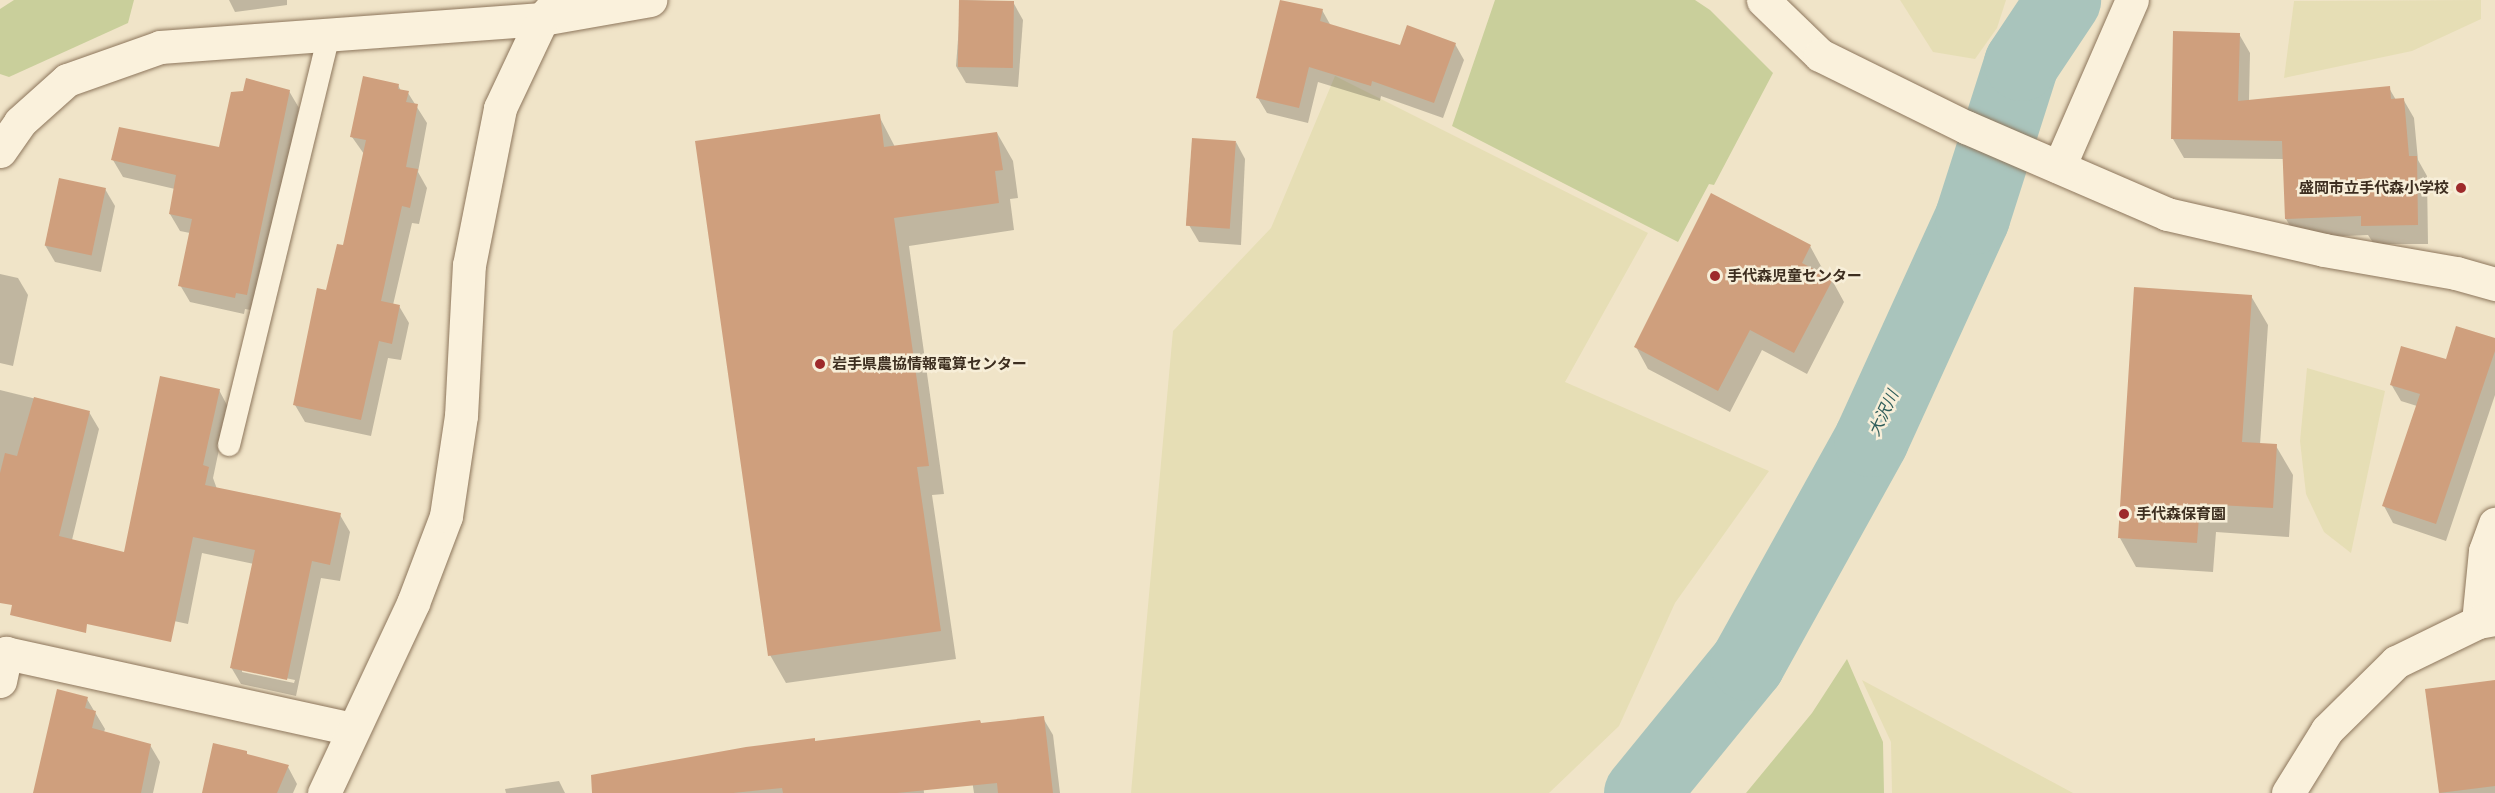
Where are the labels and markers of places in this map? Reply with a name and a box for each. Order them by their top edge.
place label: 盛岡市立手代森小学校 [2299,179,2449,197]
marker: 盛岡市立手代森小学校 [2454,181,2468,195]
place label: 手代森児童センター [1727,267,1862,285]
marker: 手代森児童センター [1708,269,1722,283]
place label: 岩手県農協情報電算センター [832,355,1027,373]
marker: 岩手県農協情報電算センター [813,357,827,371]
place label: 手代森保育園 [2136,505,2226,523]
marker: 手代森保育園 [2117,507,2131,521]

